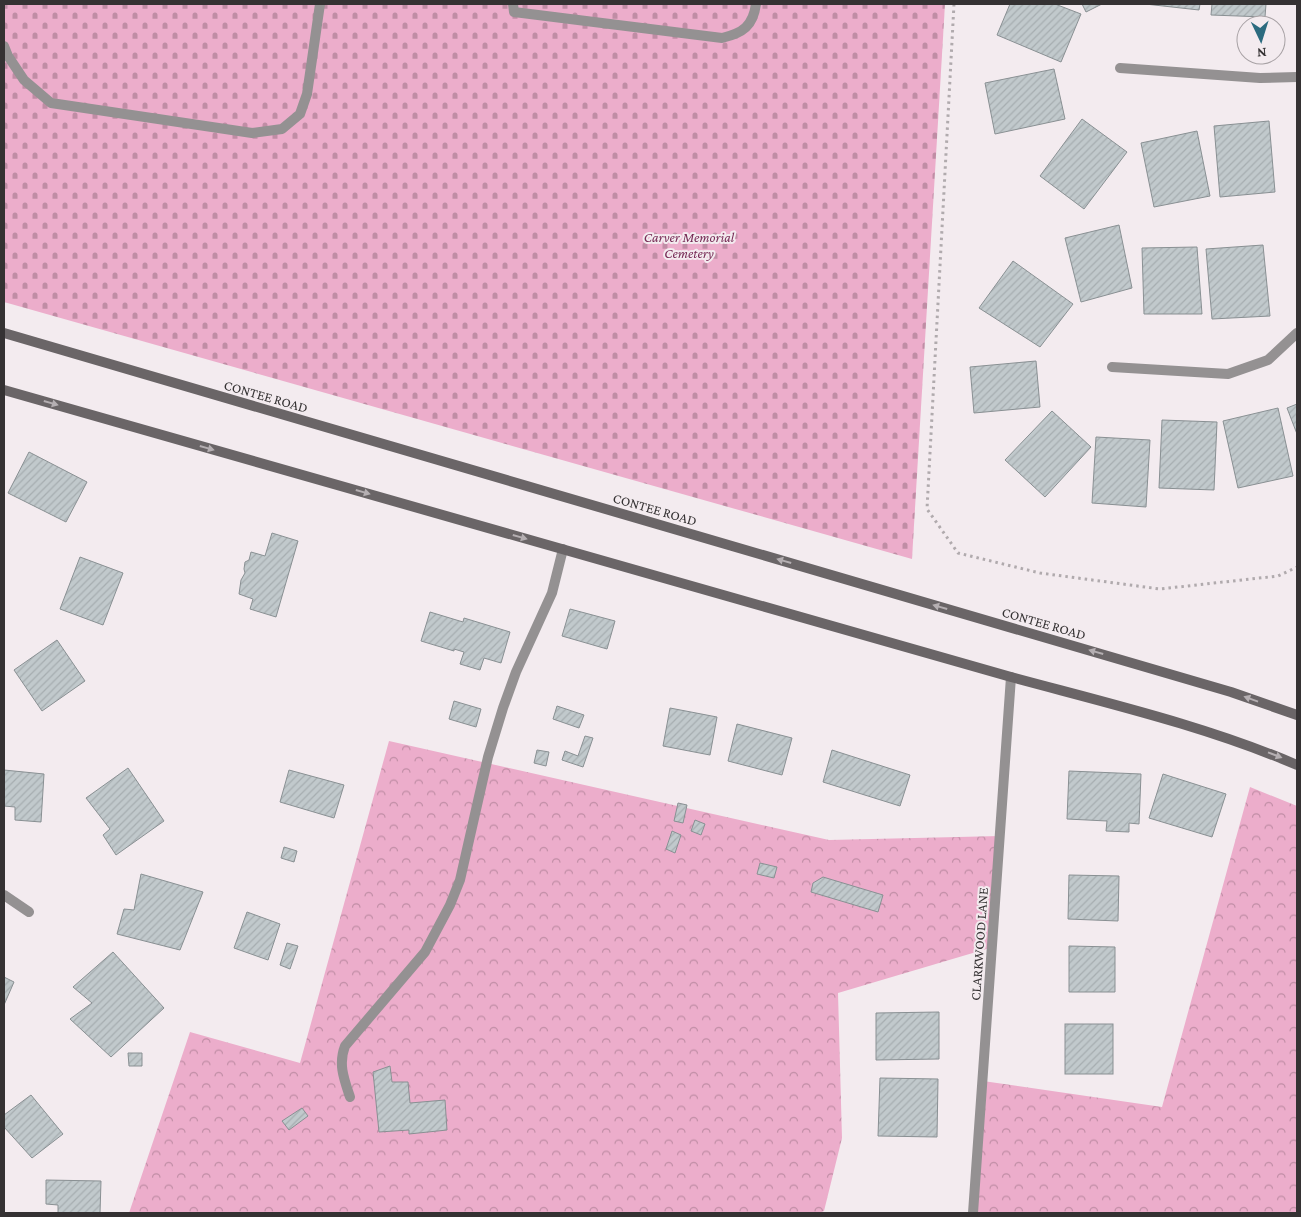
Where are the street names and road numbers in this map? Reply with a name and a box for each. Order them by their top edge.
street label: CONTEE ROAD [222,376,310,416]
street label: CONTEE ROAD [611,489,699,529]
street label: CONTEE ROAD [1000,603,1088,643]
street label: CLARKWOOD LANE [967,886,991,1001]

